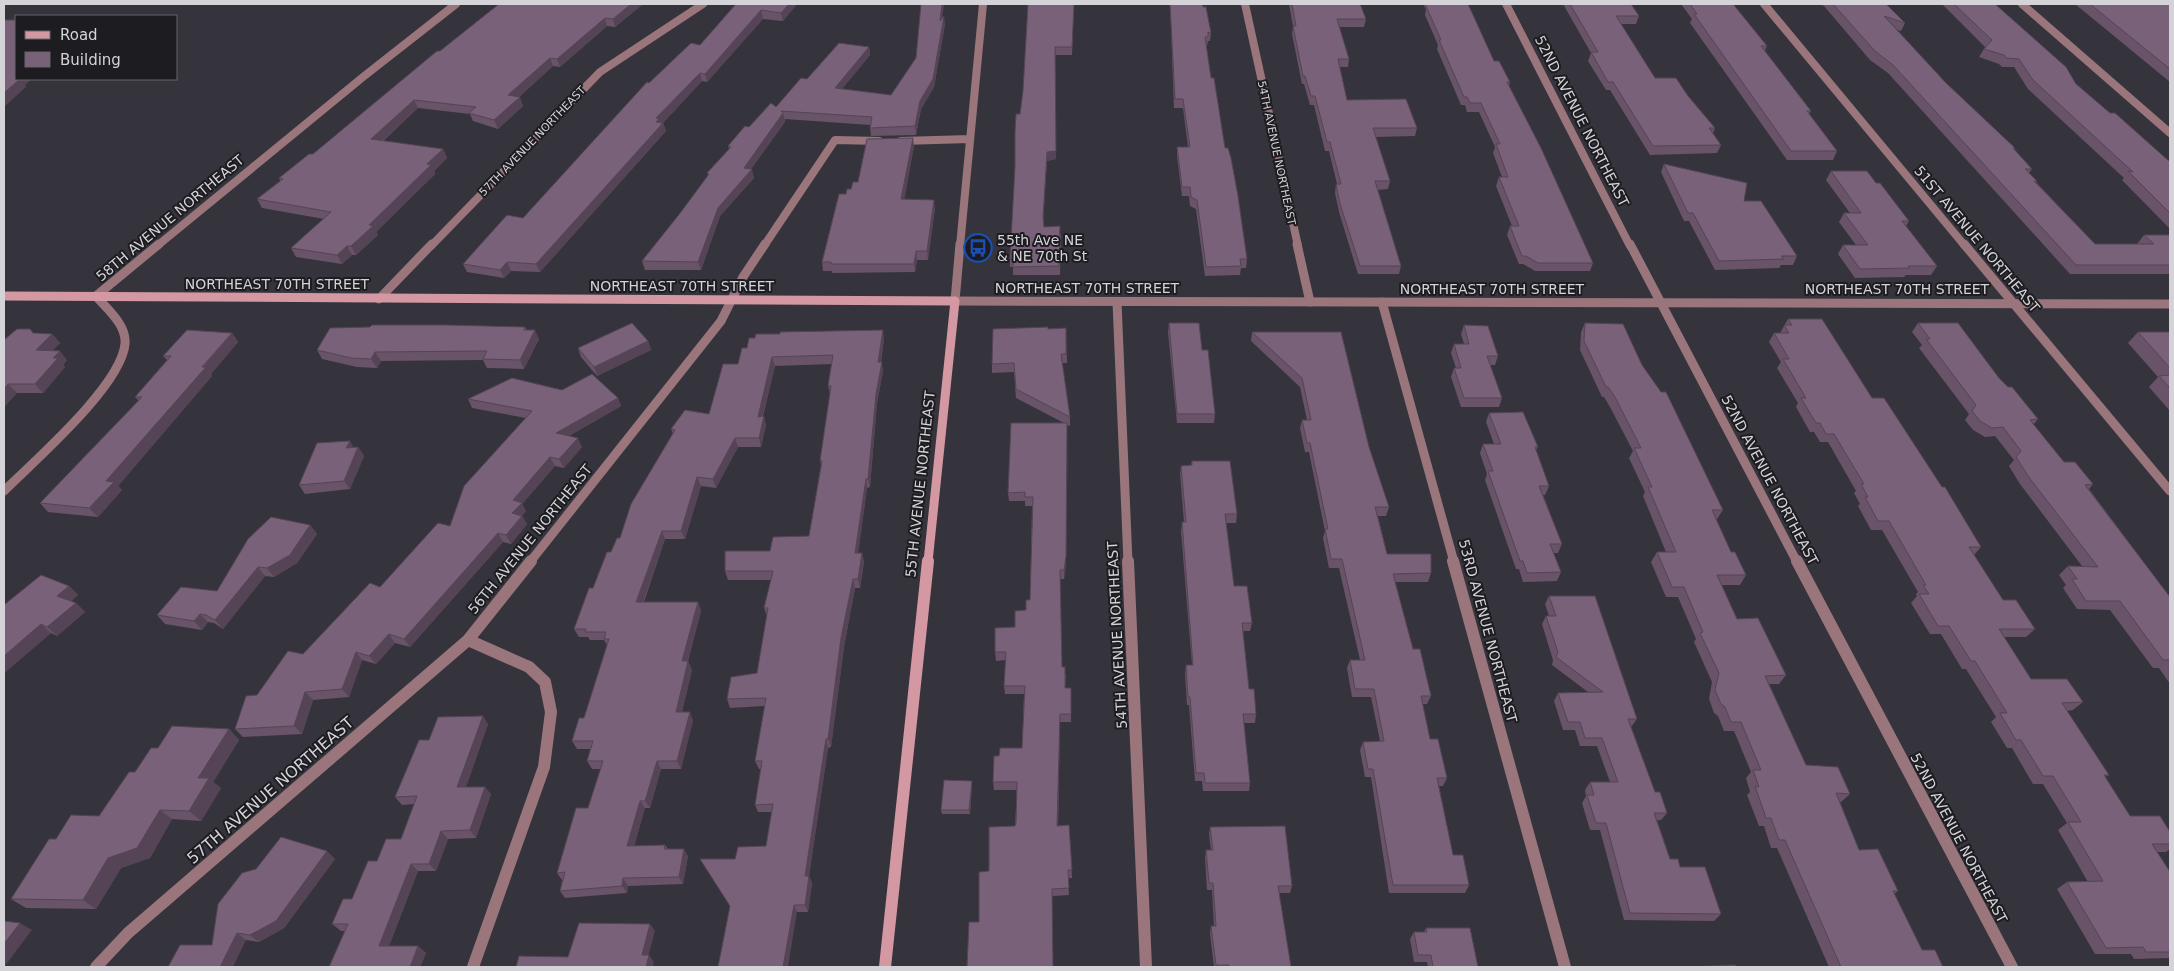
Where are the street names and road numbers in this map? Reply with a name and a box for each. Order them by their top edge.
street label: 52ND AVENUE NORTHEAST [1532,33,1632,210]
street label: 54TH AVENUE NORTHEAST [1255,80,1298,227]
street label: 57TH AVENUE NORTHEAST [476,84,588,199]
street label: 58TH AVENUE NORTHEAST [93,151,247,284]
street label: 51ST AVENUE NORTHEAST [1911,163,2043,316]
street label: NORTHEAST 70TH STREET [185,276,370,292]
street label: NORTHEAST 70TH STREET [590,278,775,294]
street label: NORTHEAST 70TH STREET [995,280,1180,296]
street label: NORTHEAST 70TH STREET [1400,281,1585,297]
street label: NORTHEAST 70TH STREET [1805,281,1990,297]
street label: 55TH AVENUE NORTHEAST [902,389,938,578]
street label: 52ND AVENUE NORTHEAST [1718,392,1822,568]
street label: 56TH AVENUE NORTHEAST [465,461,596,617]
street label: 53RD AVENUE NORTHEAST [1456,538,1520,725]
street label: 54TH AVENUE NORTHEAST [1104,540,1130,729]
street label: 57TH AVENUE NORTHEAST [183,713,358,868]
street label: 52ND AVENUE NORTHEAST [1907,750,2011,926]

